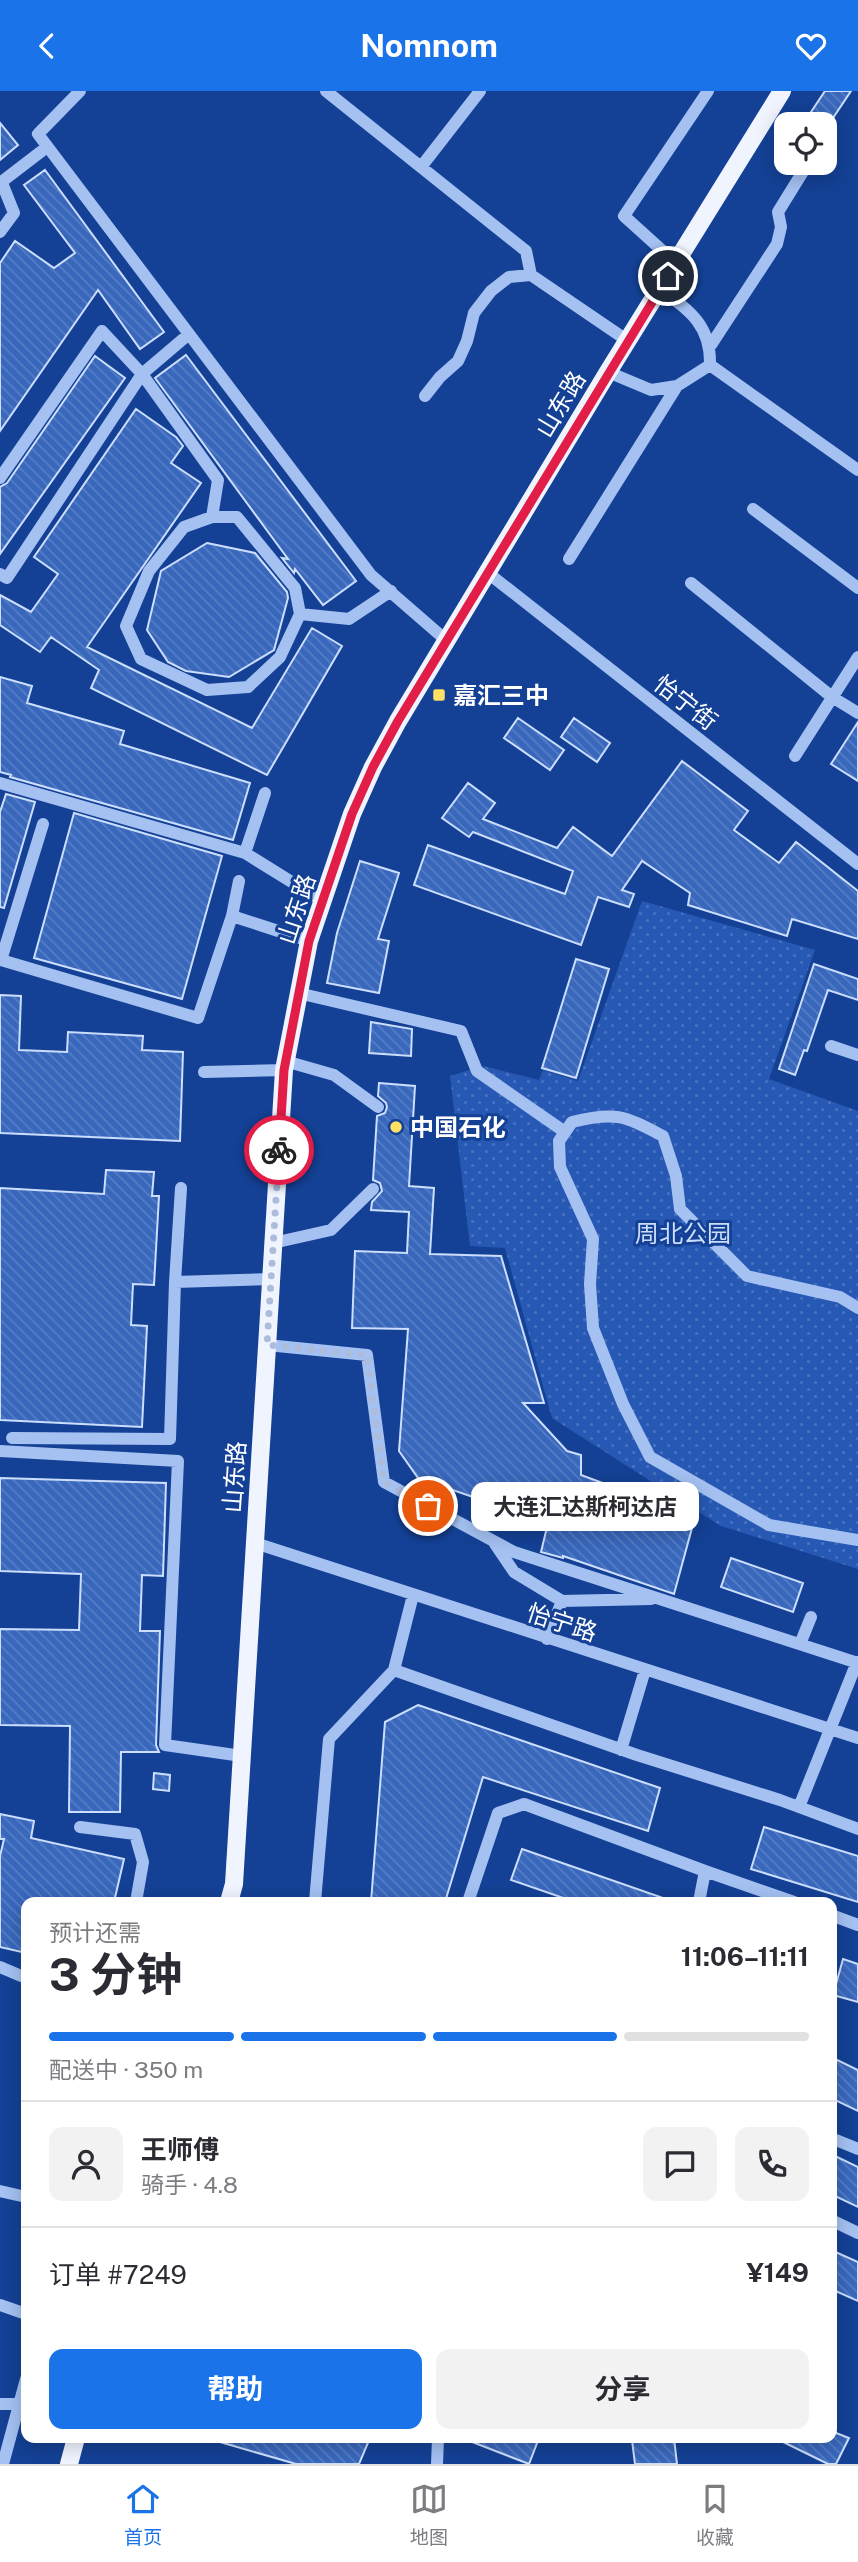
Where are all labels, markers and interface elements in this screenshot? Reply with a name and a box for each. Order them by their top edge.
icon: back [28,27,66,65]
text: Nomnom [360,27,498,64]
icon: heart [792,27,830,65]
map controls [774,112,837,175]
button: locate [774,112,837,175]
pin [638,246,698,306]
icon: home [649,257,687,295]
street label: 山东路 [529,366,591,442]
street label: 怡宁街 [649,669,723,735]
place label: 嘉汇三中 [453,681,549,709]
marker: 嘉汇三中 [431,687,447,703]
street label: 山东路 [272,870,320,948]
place label: 中国石化 [410,1113,506,1141]
courier [244,1115,314,1185]
marker: 中国石化 [388,1119,404,1135]
icon: bike [260,1131,298,1169]
park label: 周北公园 [635,1219,731,1247]
street label: 山东路 [218,1440,250,1514]
pin [398,1476,458,1536]
callout: 大连汇达斯柯达店 [470,1481,698,1531]
icon: bag [409,1487,447,1525]
text: 大连汇达斯柯达店 [493,1493,677,1520]
street label: 怡宁路 [523,1598,601,1646]
text: 预计还需 [49,1919,141,1946]
text: 11:06–11:11 [681,1941,809,1972]
text: 3 分钟 [49,1947,182,2001]
text: 配送中 · 350 m [49,2056,203,2083]
button: person [49,2127,123,2201]
button: chat [643,2127,717,2201]
button: phone [735,2127,809,2201]
text: 王师傅 [141,2134,219,2165]
text: 骑手 · 4.8 [141,2171,238,2198]
text: ¥149 [747,2257,809,2288]
text: 订单 #7249 [49,2259,187,2290]
button: 帮助 [49,2349,422,2429]
button: 分享 [436,2349,809,2429]
tab: 首页 [124,2480,162,2549]
tab: 地图 [410,2480,448,2549]
tab: 收藏 [696,2480,734,2549]

